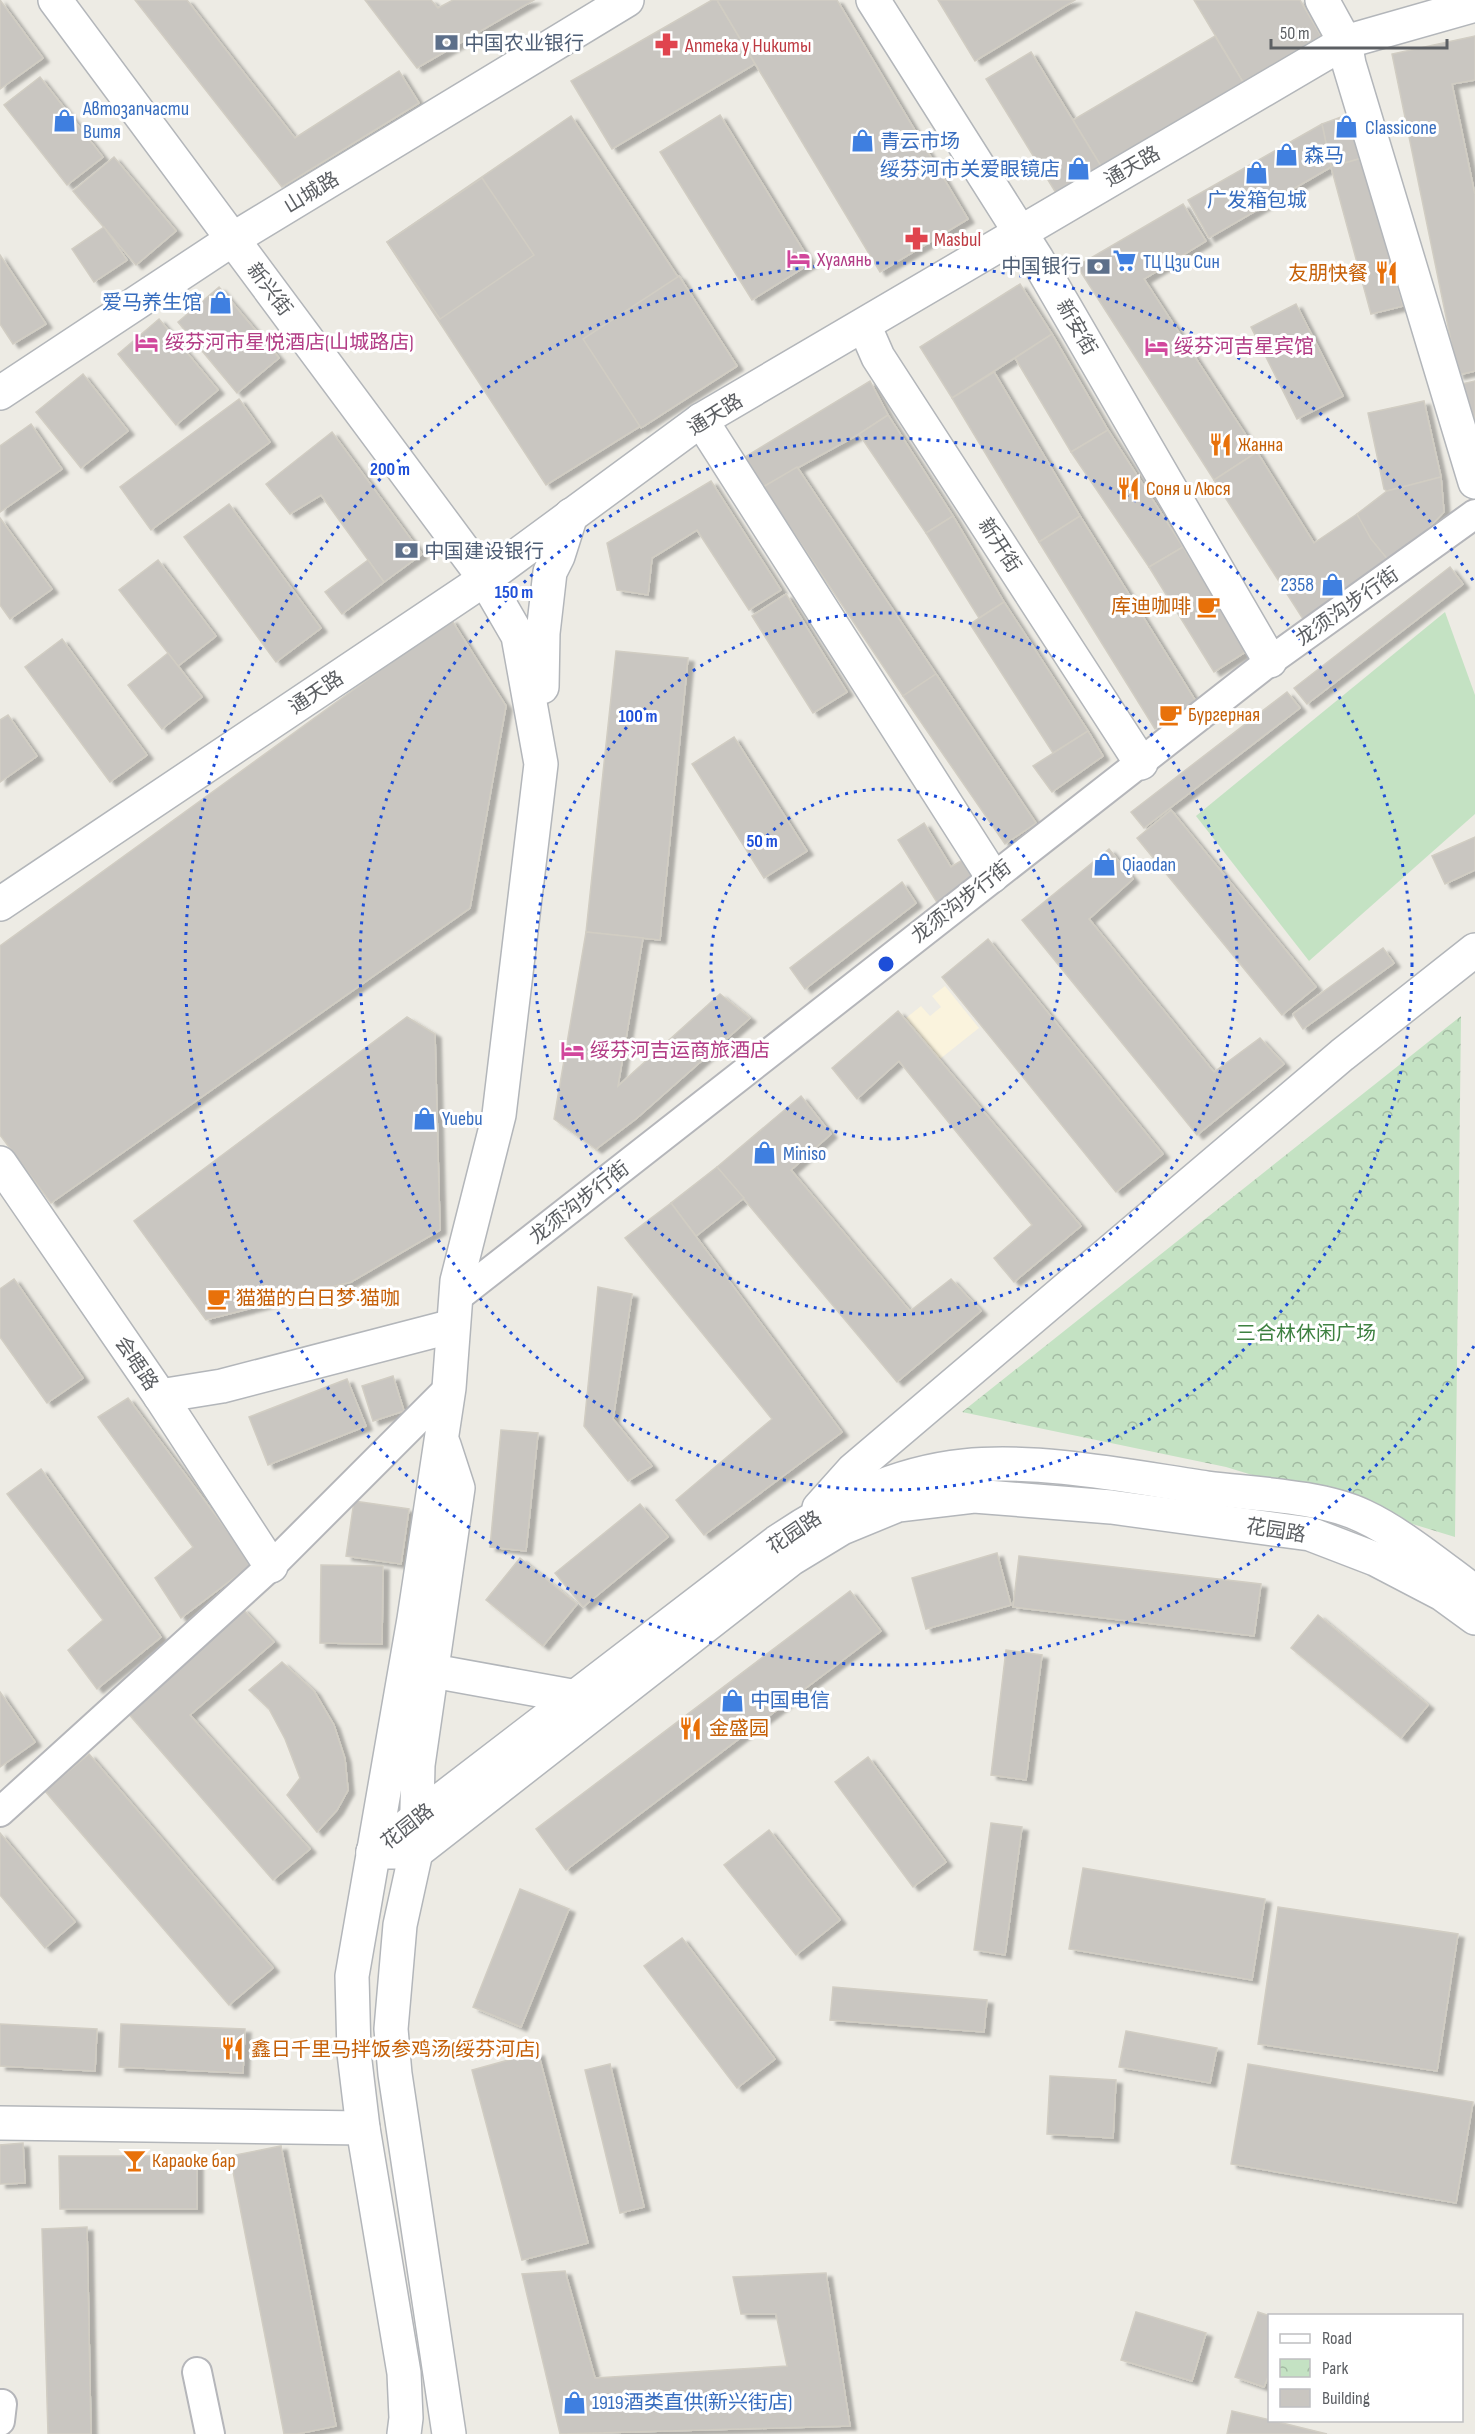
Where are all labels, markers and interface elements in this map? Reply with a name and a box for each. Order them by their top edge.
scale bar [1271,12,1446,50]
text: 50 m [1280,23,1310,44]
bank icon: 中国农业银行 [433,30,459,56]
place label: 中国农业银行 [464,32,584,56]
pharmacy icon: Аптека у Никиты [654,32,680,58]
place label: Аптека у Никиты [684,34,811,58]
place label: Автозапчасти Витя [82,97,189,144]
shop icon: Автозапчасти Витя [52,107,78,133]
shop icon: Classicone [1334,114,1360,140]
place label: Classicone [1365,116,1437,140]
shop icon: 青云市场 [849,128,875,154]
place label: 青云市场 [880,130,960,154]
street label: 通天路 [1101,141,1164,192]
shop icon: 森马 [1273,142,1299,168]
place label: 森马 [1304,144,1344,168]
shop icon: 绥芬河市关爱眼镜店 [1065,156,1091,182]
place label: 绥芬河市关爱眼镜店 [880,158,1060,182]
shop icon: 广发箱包城 [1244,160,1270,186]
street label: 山城路 [280,167,343,219]
place label: 广发箱包城 [1207,189,1307,213]
pharmacy icon: Masbul [903,226,929,252]
place label: Masbul [934,228,981,252]
hotel icon: Хуалянь [786,246,812,272]
place label: Хуалянь [816,248,872,272]
supermarket icon: ТЦ Цзи Син [1112,248,1138,274]
place label: ТЦ Цзи Син [1143,250,1220,274]
bank icon: 中国银行 [1086,253,1112,279]
place label: 中国银行 [1001,255,1081,279]
street label: 新兴街 [242,258,297,321]
restaurant icon: 友朋快餐 [1373,260,1399,286]
place label: 友朋快餐 [1288,262,1368,286]
shop icon: 爱马养生馆 [207,289,233,315]
place label: 爱马养生馆 [102,291,202,315]
street label: 新安街 [1051,296,1102,359]
hotel icon: 绥芬河市星悦酒店(山城路店) [134,329,160,355]
place label: 绥芬河市星悦酒店(山城路店) [165,331,414,355]
hotel icon: 绥芬河吉星宾馆 [1143,333,1169,359]
place label: 绥芬河吉星宾馆 [1174,335,1314,359]
street label: 通天路 [684,389,747,441]
restaurant icon: Жанна [1207,431,1233,457]
place label: Жанна [1238,433,1283,457]
text: 200 m [370,459,410,480]
restaurant icon: Соня и Люся [1115,475,1141,501]
place label: Соня и Люся [1146,477,1231,501]
street label: 新开街 [973,514,1026,577]
bank icon: 中国建设银行 [393,538,419,564]
place label: 中国建设银行 [424,540,544,564]
street label: 龙须沟步行街 [1292,563,1404,651]
shop icon: 2358 [1319,571,1345,597]
place label: 2358 [1281,573,1314,597]
text: 150 m [495,582,533,603]
cafe icon: 库迪咖啡 [1196,593,1222,619]
place label: 库迪咖啡 [1111,595,1191,619]
street label: 通天路 [285,666,348,720]
cafe icon: Бургерная [1157,701,1183,727]
place label: Бургерная [1188,703,1260,727]
text: 100 m [619,706,658,727]
text: 50 m [746,831,778,852]
shop icon: Qiaodan [1091,851,1117,877]
place label: Qiaodan [1122,853,1176,877]
street label: 龙须沟步行街 [907,855,1016,948]
centre of rings [876,954,896,974]
hotel icon: 绥芬河吉运商旅酒店 [559,1037,585,1063]
place label: 绥芬河吉运商旅酒店 [590,1039,770,1063]
shop icon: Yuebu [411,1105,437,1131]
place label: Yuebu [442,1107,483,1131]
shop icon: Miniso [752,1140,778,1166]
place label: Miniso [783,1142,826,1166]
street label: 龙须沟步行街 [525,1156,634,1249]
cafe icon: 猫猫的白日梦·猫咖 [205,1285,231,1311]
place label: 猫猫的白日梦·猫咖 [236,1287,400,1311]
park label: 三合林休闲广场 [1236,1322,1376,1346]
street label: 会晤路 [109,1332,163,1395]
street label: 花园路 [763,1506,826,1560]
street label: 花园路 [1244,1514,1307,1548]
shop icon: 中国电信 [719,1687,745,1713]
place label: 中国电信 [750,1689,830,1713]
restaurant icon: 金盛园 [678,1715,704,1741]
place label: 金盛园 [709,1717,769,1741]
street label: 花园路 [377,1799,439,1855]
restaurant icon: 鑫日千里马拌饭参鸡汤(绥芬河店) [220,2036,246,2062]
place label: 鑫日千里马拌饭参鸡汤(绥芬河店) [251,2038,540,2062]
bar icon: Караоке бар [121,2147,147,2173]
place label: Караоке бар [152,2149,236,2173]
legend [1268,2314,1463,2422]
text: Road [1322,2328,1352,2349]
text: Park [1322,2358,1348,2379]
text: Building [1322,2388,1370,2409]
shop icon: 1919酒类直供(新兴街店) [561,2389,587,2415]
place label: 1919酒类直供(新兴街店) [592,2391,792,2415]

